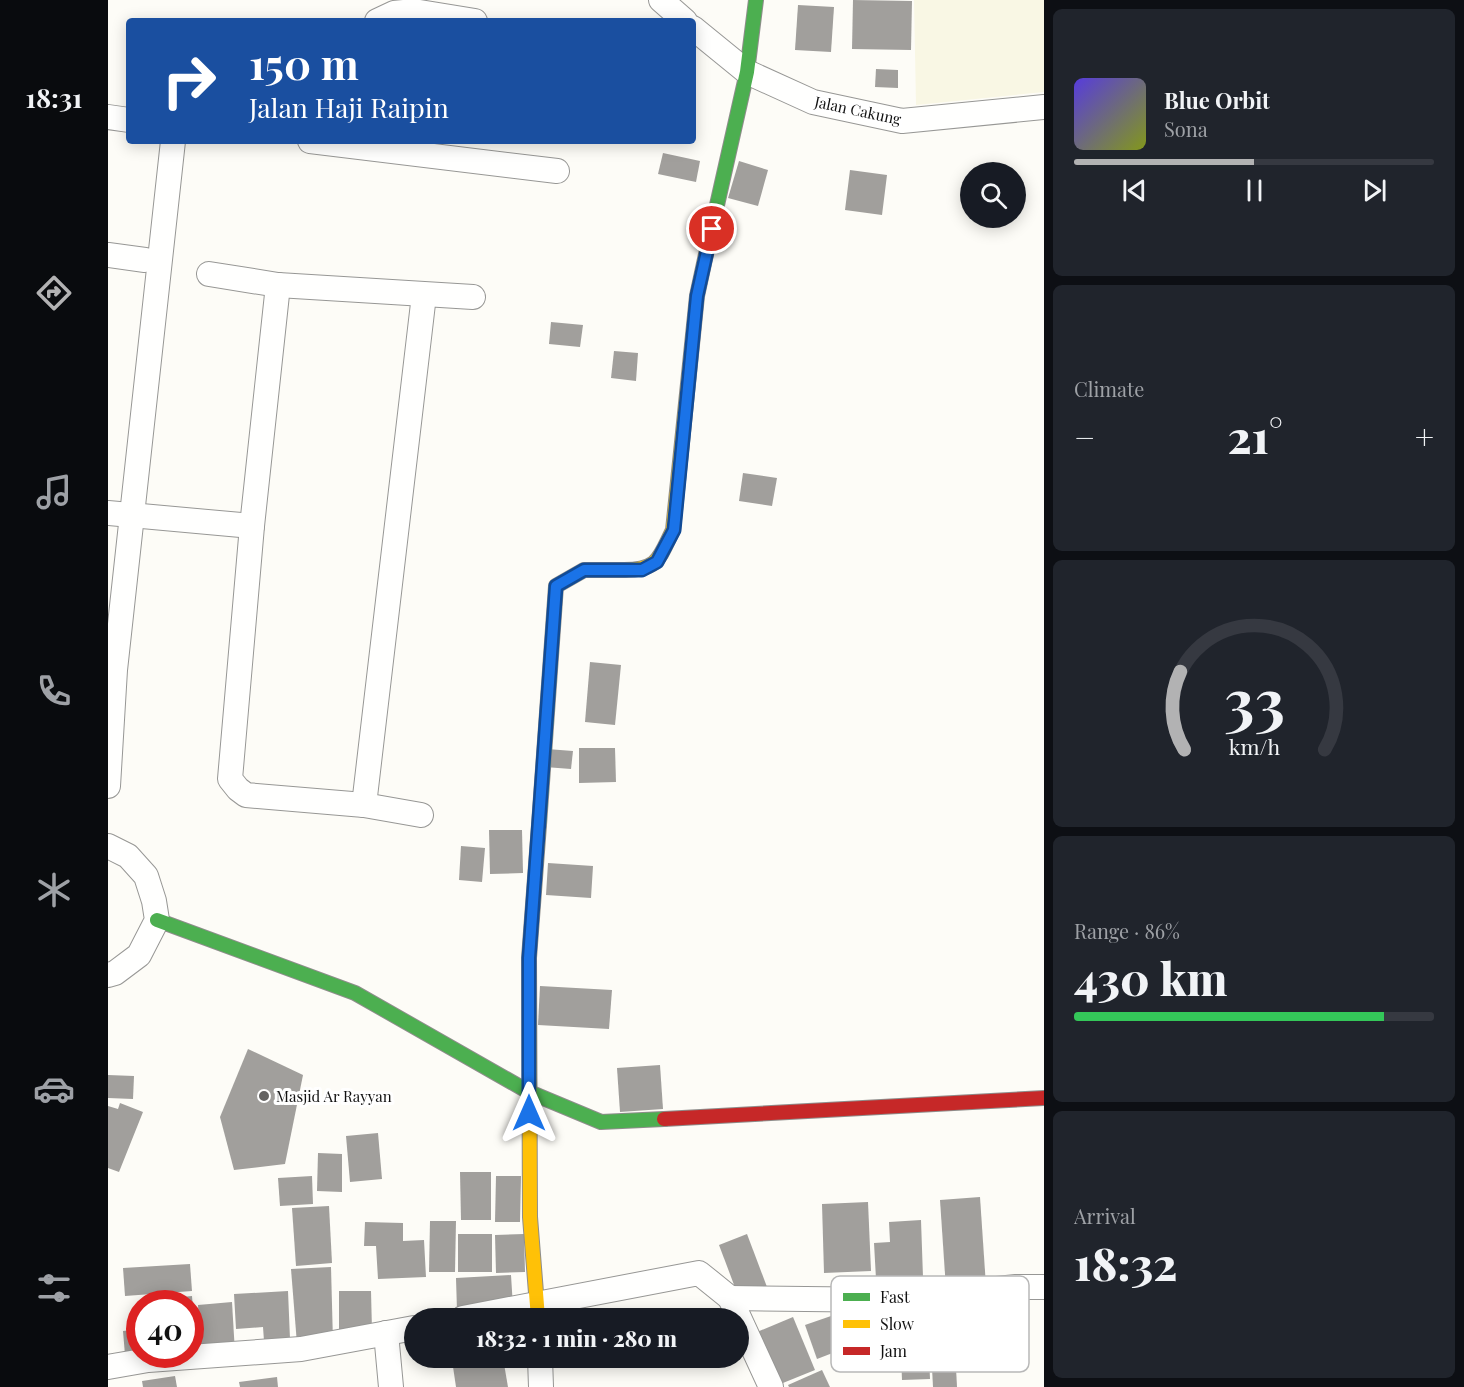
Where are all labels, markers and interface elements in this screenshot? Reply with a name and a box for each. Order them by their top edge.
text: 150 m [249,35,359,91]
icon: right [150,42,228,120]
text: 18:31 [26,79,82,115]
text: Blue Orbit [1164,85,1270,115]
text: Jalan Haji Raipin [249,89,449,125]
street label: Jalan Cakung [812,91,903,129]
text: Sona [1164,115,1208,142]
map controls [960,162,1026,228]
button: search [960,162,1026,228]
icon: previous [1118,174,1151,207]
icon: pause [1238,174,1271,207]
icon: next [1358,174,1391,207]
pin [686,203,737,254]
icon: arrive [695,212,728,245]
icon: directions [33,272,75,314]
text: Climate [1074,375,1144,402]
text: 21° [1227,405,1283,465]
text: − [1074,414,1095,458]
text: + [1415,414,1434,458]
icon: music [33,471,75,513]
text: 33 [1224,657,1284,741]
icon: phone [33,670,75,712]
text: km/h [1228,733,1280,761]
icon: climate [33,869,75,911]
text: Range · 86% [1074,917,1180,944]
text: 430 km [1074,947,1228,1007]
icon: car [33,1068,75,1110]
position arrow [497,1081,561,1145]
place label: Masjid Ar Rayyan [276,1086,392,1106]
marker: Masjid Ar Rayyan [257,1089,271,1103]
text: Arrival [1074,1202,1136,1229]
text: 18:32 [1074,1232,1177,1292]
icon: filters [33,1267,75,1309]
legend [831,1276,1029,1372]
text: Fast [880,1286,910,1307]
speed limit sign: 40 [126,1290,204,1368]
text: Slow [880,1313,915,1334]
text: 18:32 · 1 min · 280 m [476,1323,677,1353]
text: Jam [879,1340,907,1361]

